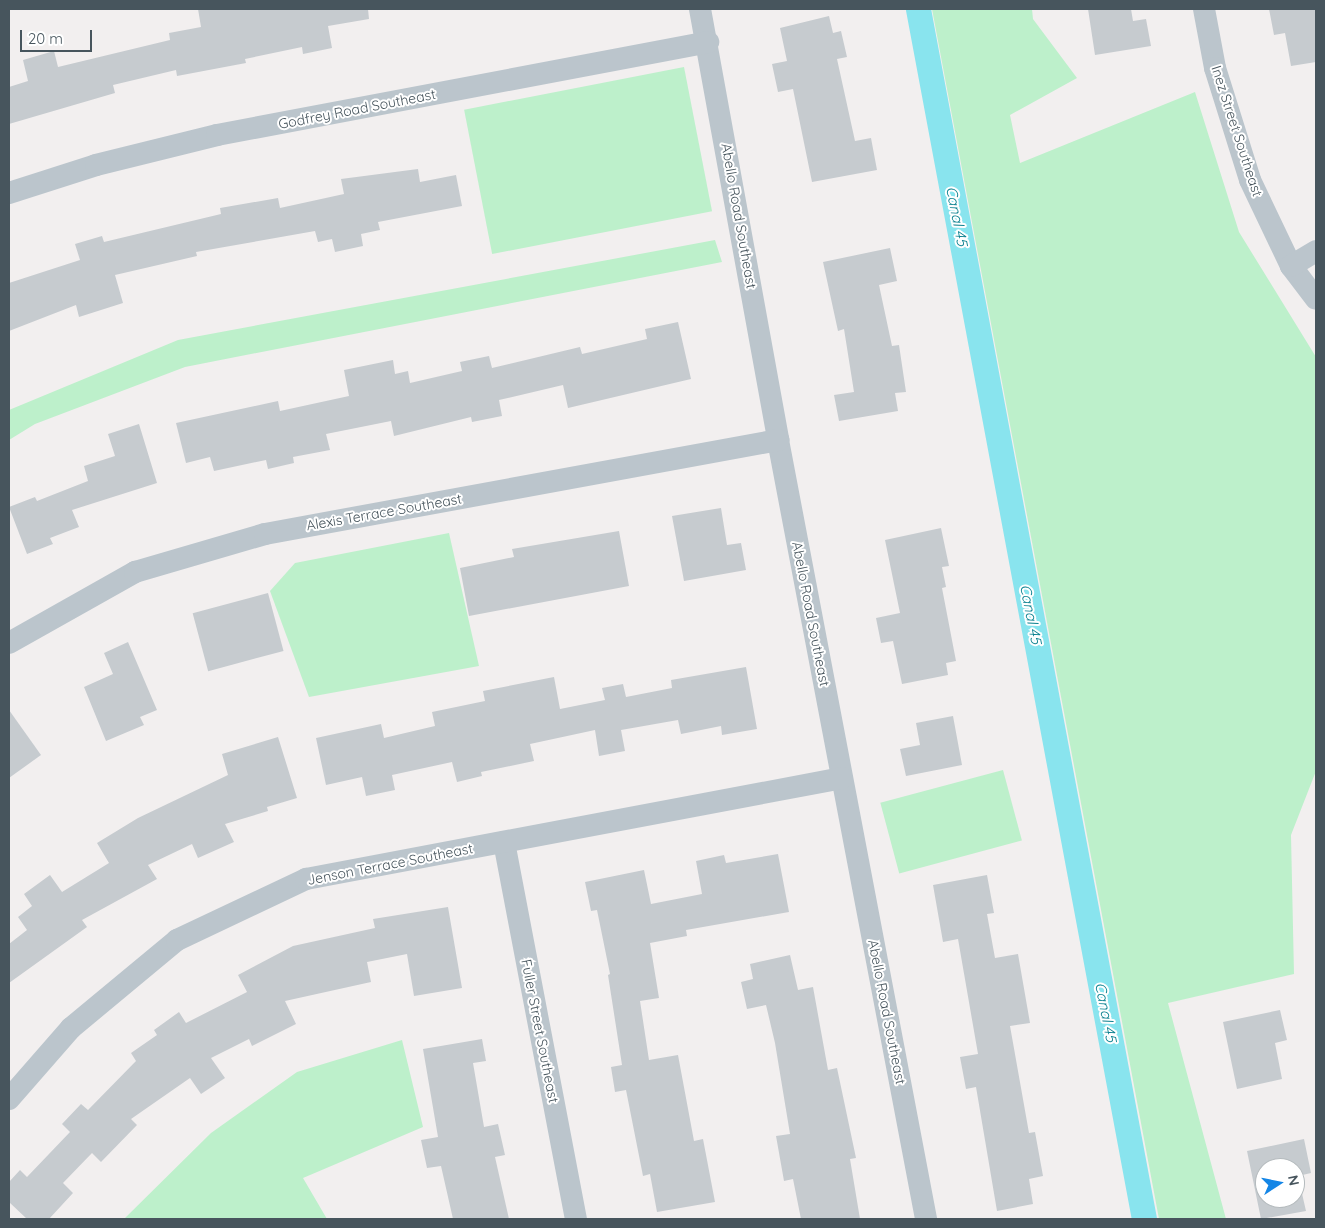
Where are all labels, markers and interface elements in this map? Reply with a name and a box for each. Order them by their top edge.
scale bar [22,20,95,52]
text: 20 m [28,29,63,48]
street label: Inez Street Southeast [1208,63,1266,199]
street label: Godfrey Road Southeast [277,86,437,132]
street label: Abello Road Southeast [718,142,760,290]
water label: Canal 45 [942,185,972,247]
street label: Alexis Terrace Southeast [305,490,463,534]
street label: Abello Road Southeast [789,540,833,688]
water label: Canal 45 [1016,583,1046,645]
street label: Jenson Terrace Southeast [306,840,474,888]
street label: Abello Road Southeast [865,938,909,1086]
street label: Fuller Street Southeast [518,958,562,1104]
water label: Canal 45 [1091,981,1121,1043]
north arrow [1255,1158,1305,1208]
text: N [1284,1174,1304,1187]

